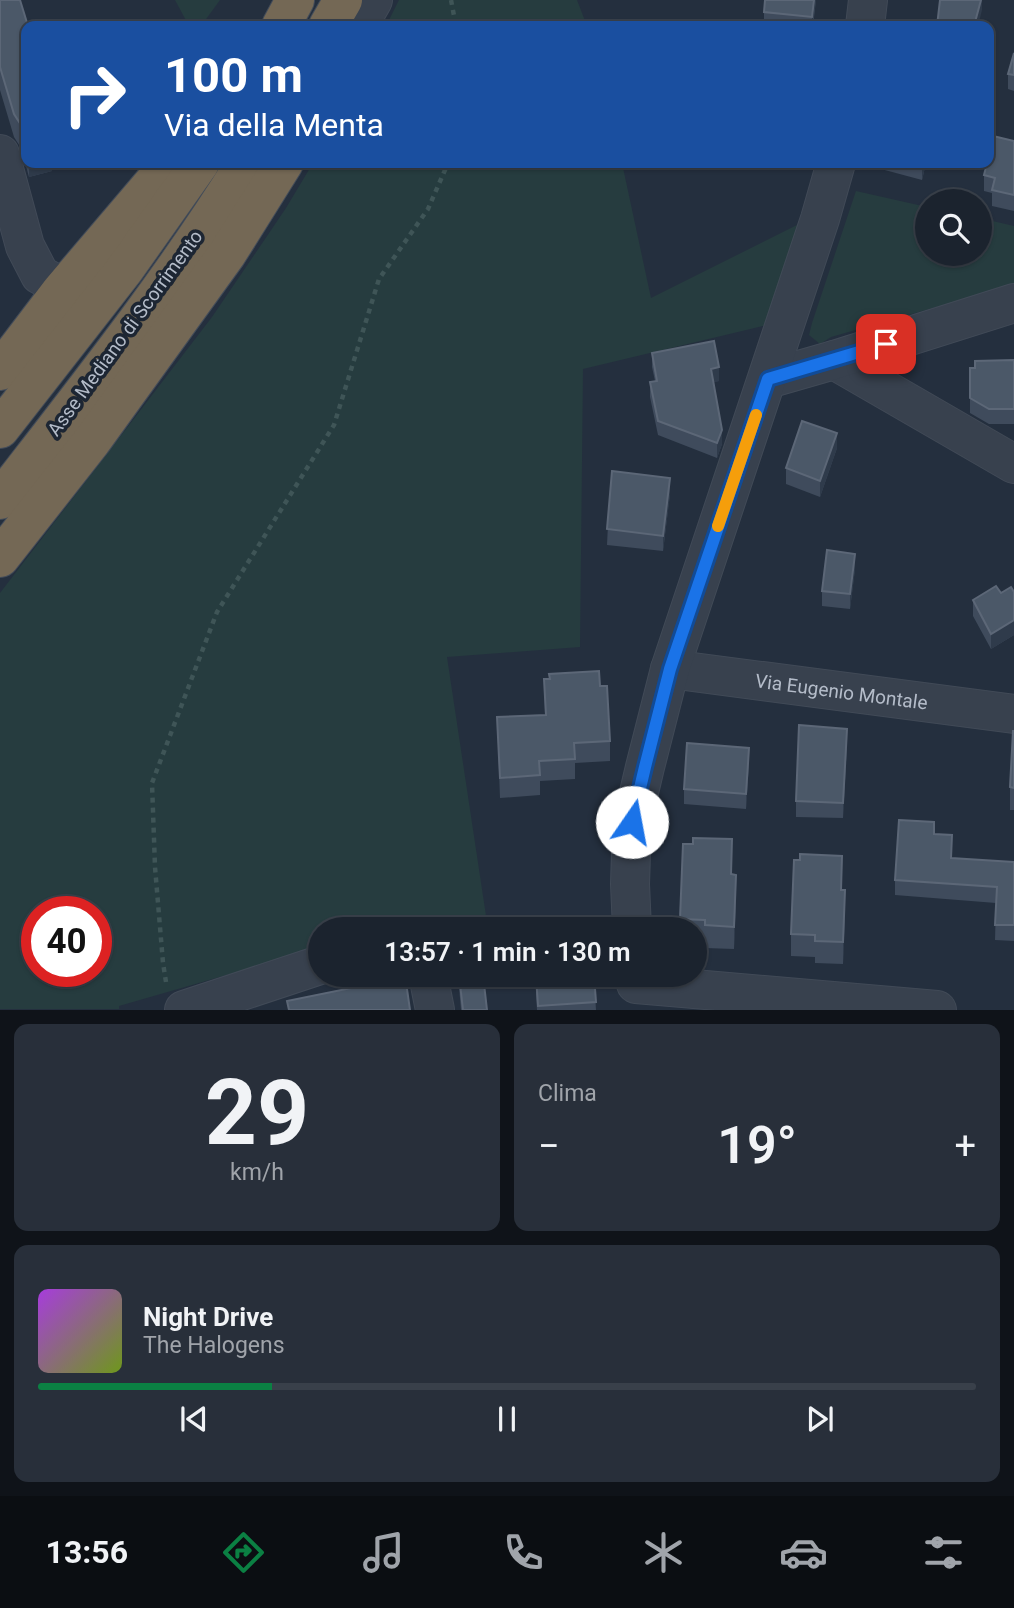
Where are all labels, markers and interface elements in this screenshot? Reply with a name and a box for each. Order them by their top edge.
text: 100 m [164,47,303,104]
icon: right [49,49,140,140]
text: Via della Menta [164,106,384,144]
map controls [915,189,992,266]
button: search [915,189,992,266]
street label: Asse Mediano di Scorrimento [43,226,207,440]
pin [856,314,916,374]
icon: arrive [867,325,905,363]
street label: Via Eugenio Montale [754,669,929,714]
position arrow [595,785,669,859]
speed limit sign: 40 [21,896,112,987]
text: 13:57 · 1 min · 130 m [384,937,631,967]
text: 29 [205,1060,309,1166]
text: Clima [538,1080,597,1107]
text: 19° [717,1115,797,1176]
text: − [538,1124,560,1168]
text: + [954,1124,976,1168]
text: km/h [230,1159,284,1186]
text: Night Drive [143,1302,273,1332]
text: The Halogens [143,1332,285,1359]
icon: previous [175,1400,213,1438]
icon: pause [488,1400,526,1438]
icon: next [801,1400,839,1438]
icon: directions [219,1528,268,1577]
icon: music [359,1528,408,1577]
icon: phone [499,1528,548,1577]
icon: climate [639,1528,688,1577]
icon: car [779,1528,828,1577]
icon: filters [919,1528,968,1577]
text: 13:56 [46,1533,128,1571]

